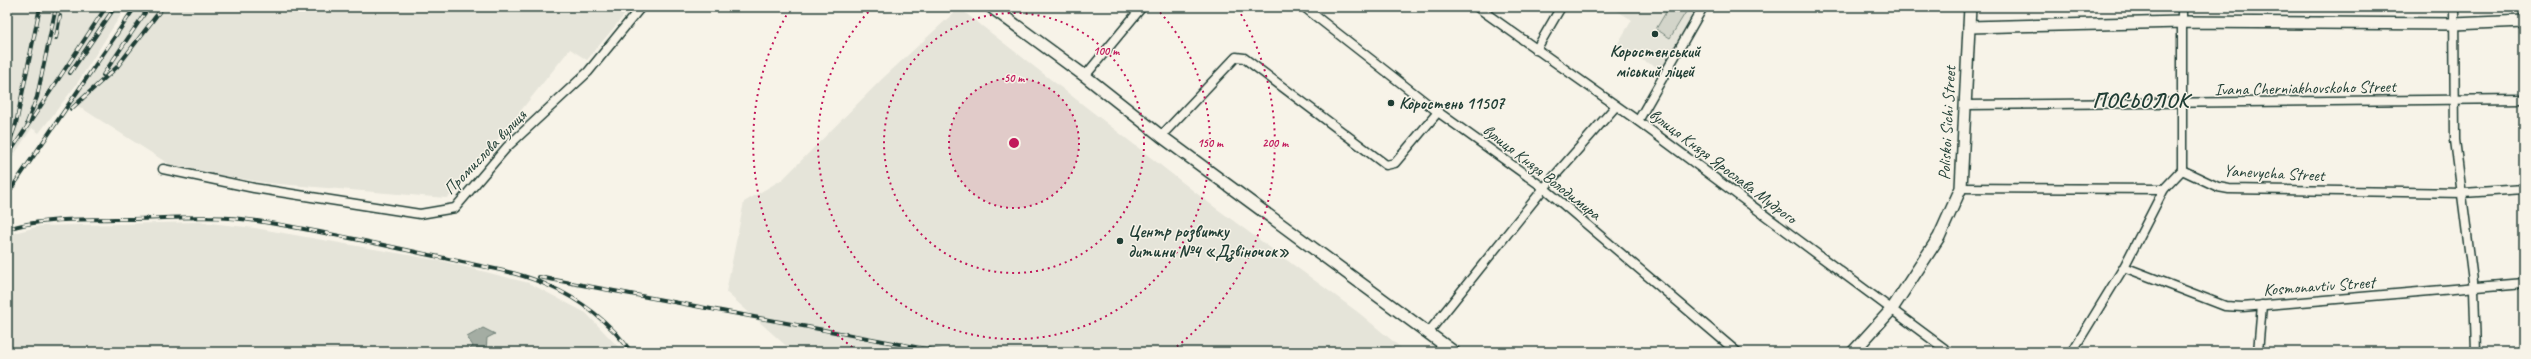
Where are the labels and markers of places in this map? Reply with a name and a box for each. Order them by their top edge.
marker: Коростенський міський ліцей [1650,29,1660,39]
place label: Коростенський міський ліцей [1610,41,1702,82]
place label: Коростень 11507 [1399,93,1507,114]
marker: Коростень 11507 [1386,98,1396,108]
centre of rings [1007,136,1021,150]
place label: Центр розвитку дитини №4 «Дзвіночок» [1128,221,1289,263]
marker: Центр розвитку дитини №4 «Дзвіночок» [1115,236,1125,246]

